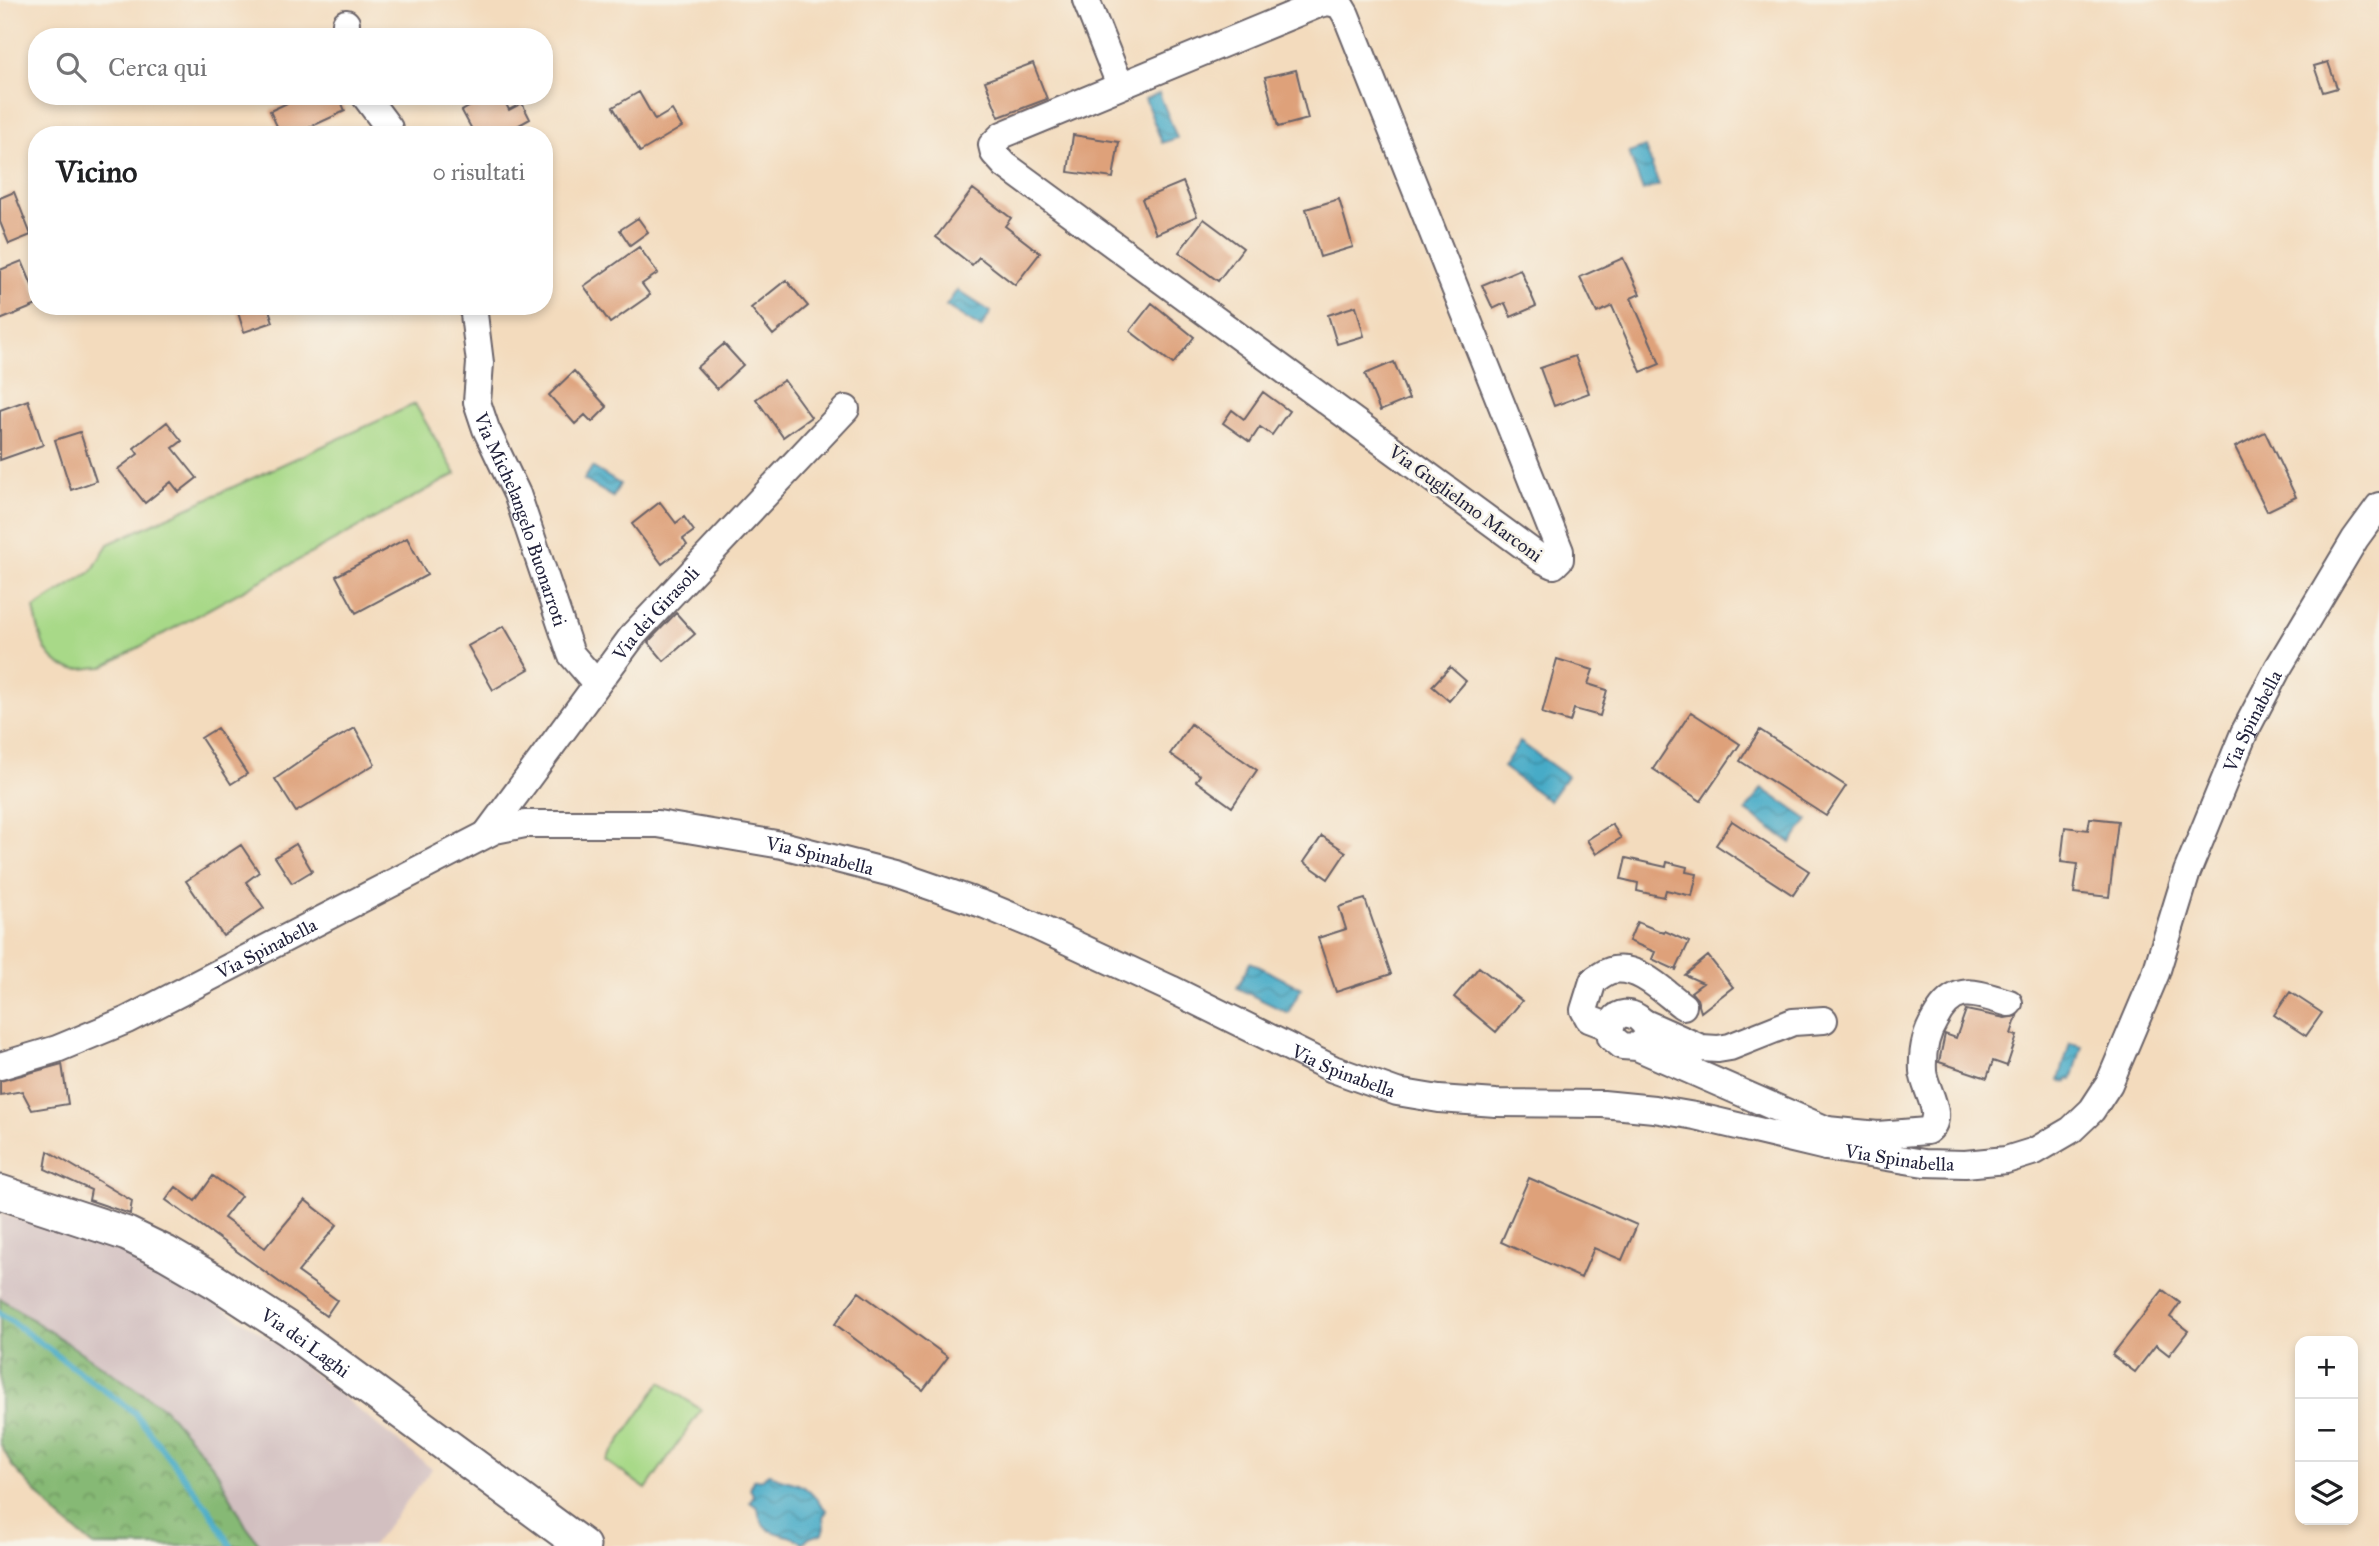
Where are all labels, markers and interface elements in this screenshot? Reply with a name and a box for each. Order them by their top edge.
search box [28,28,553,105]
icon: search [52,48,90,86]
text: Cerca qui [108,51,207,83]
text: Vicino [56,154,137,190]
text: 0 risultati [433,158,525,186]
street label: Via Michelangelo Buonarroti [469,409,572,629]
street label: Via Guglielmo Marconi [1383,439,1547,568]
street label: Via dei Girasoli [607,561,704,666]
street label: Via Spinabella [2218,666,2287,776]
street label: Via Spinabella [763,831,877,880]
street label: Via Spinabella [211,913,322,984]
street label: Via Spinabella [1287,1039,1399,1103]
street label: Via Spinabella [1842,1139,1955,1176]
street label: Via dei Laghi [256,1303,354,1382]
map controls [2295,1336,2358,1525]
button: + [2295,1336,2358,1399]
button: − [2295,1399,2358,1462]
button: layers [2295,1462,2358,1525]

